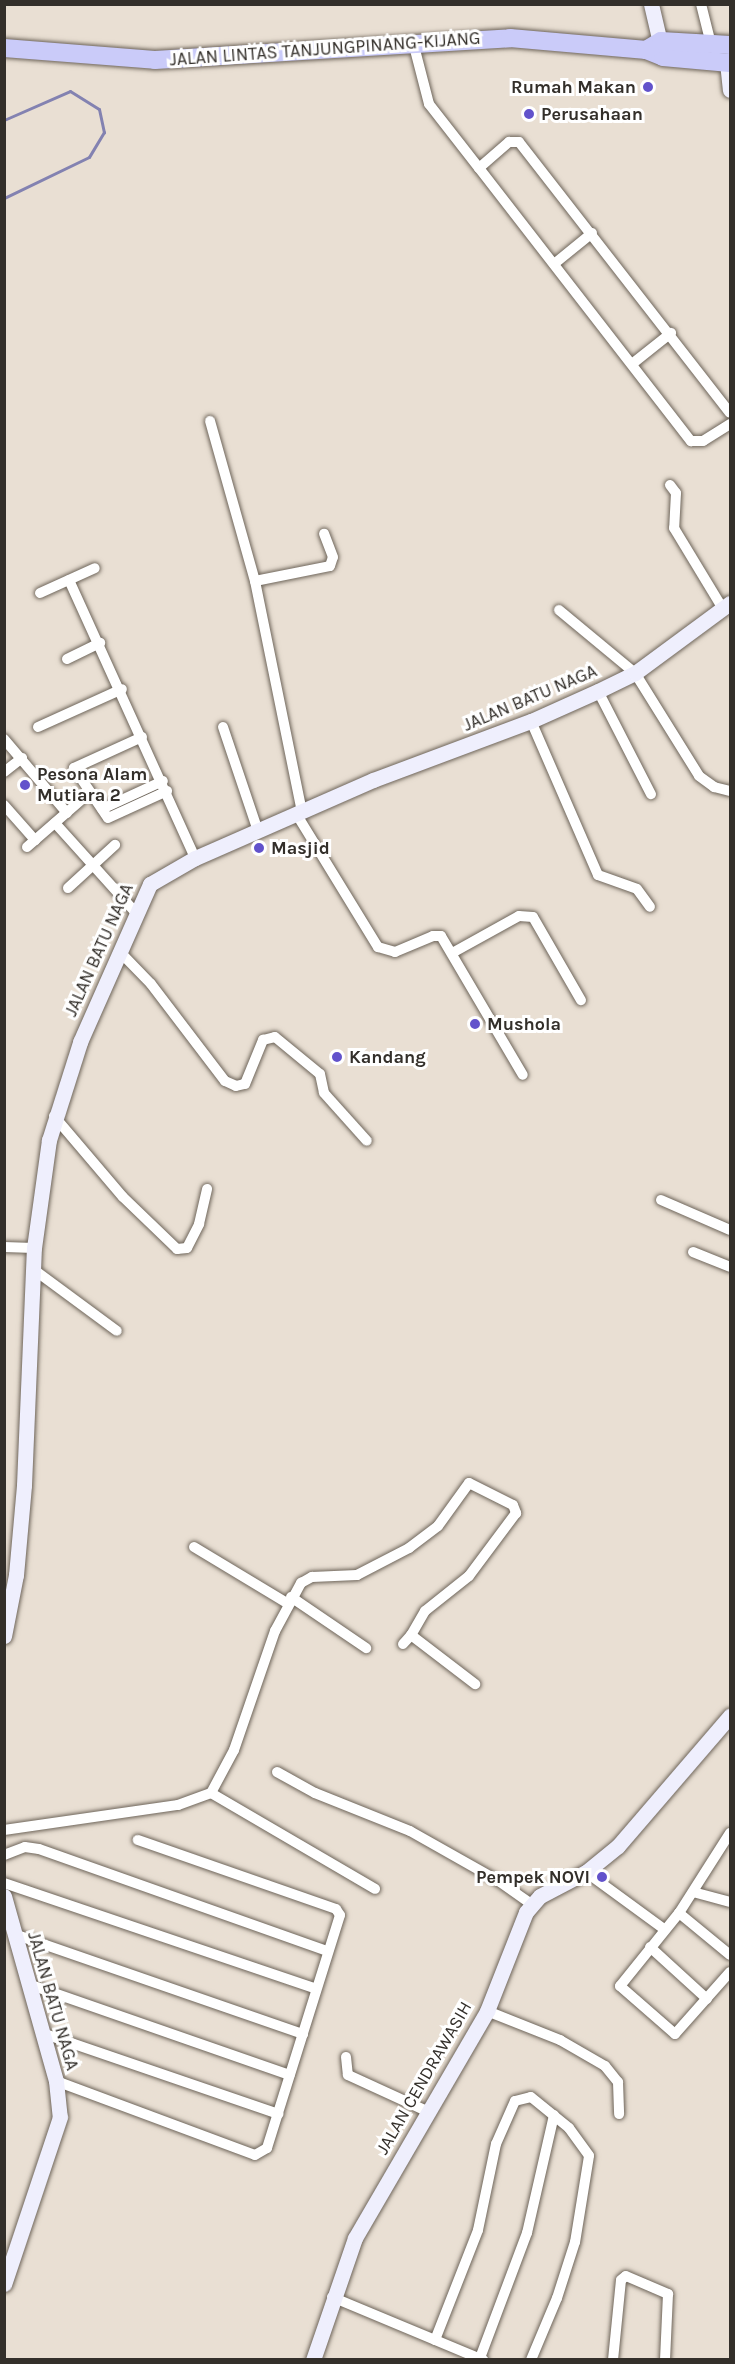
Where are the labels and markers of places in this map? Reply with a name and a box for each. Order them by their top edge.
place label: Rumah Makan [511,76,636,98]
marker: Rumah Makan [641,80,655,94]
place label: Perusahaan [541,103,643,125]
marker: Perusahaan [522,107,536,121]
place label: Pesona Alam Mutiara 2 [37,764,147,806]
marker: Pesona Alam Mutiara 2 [18,778,32,792]
place label: Masjid [271,837,330,859]
marker: Masjid [252,841,266,855]
place label: Mushola [487,1013,561,1035]
marker: Mushola [468,1017,482,1031]
place label: Kandang [349,1046,426,1068]
marker: Kandang [330,1050,344,1064]
place label: Pempek NOVI [476,1866,590,1888]
marker: Pempek NOVI [595,1870,609,1884]

